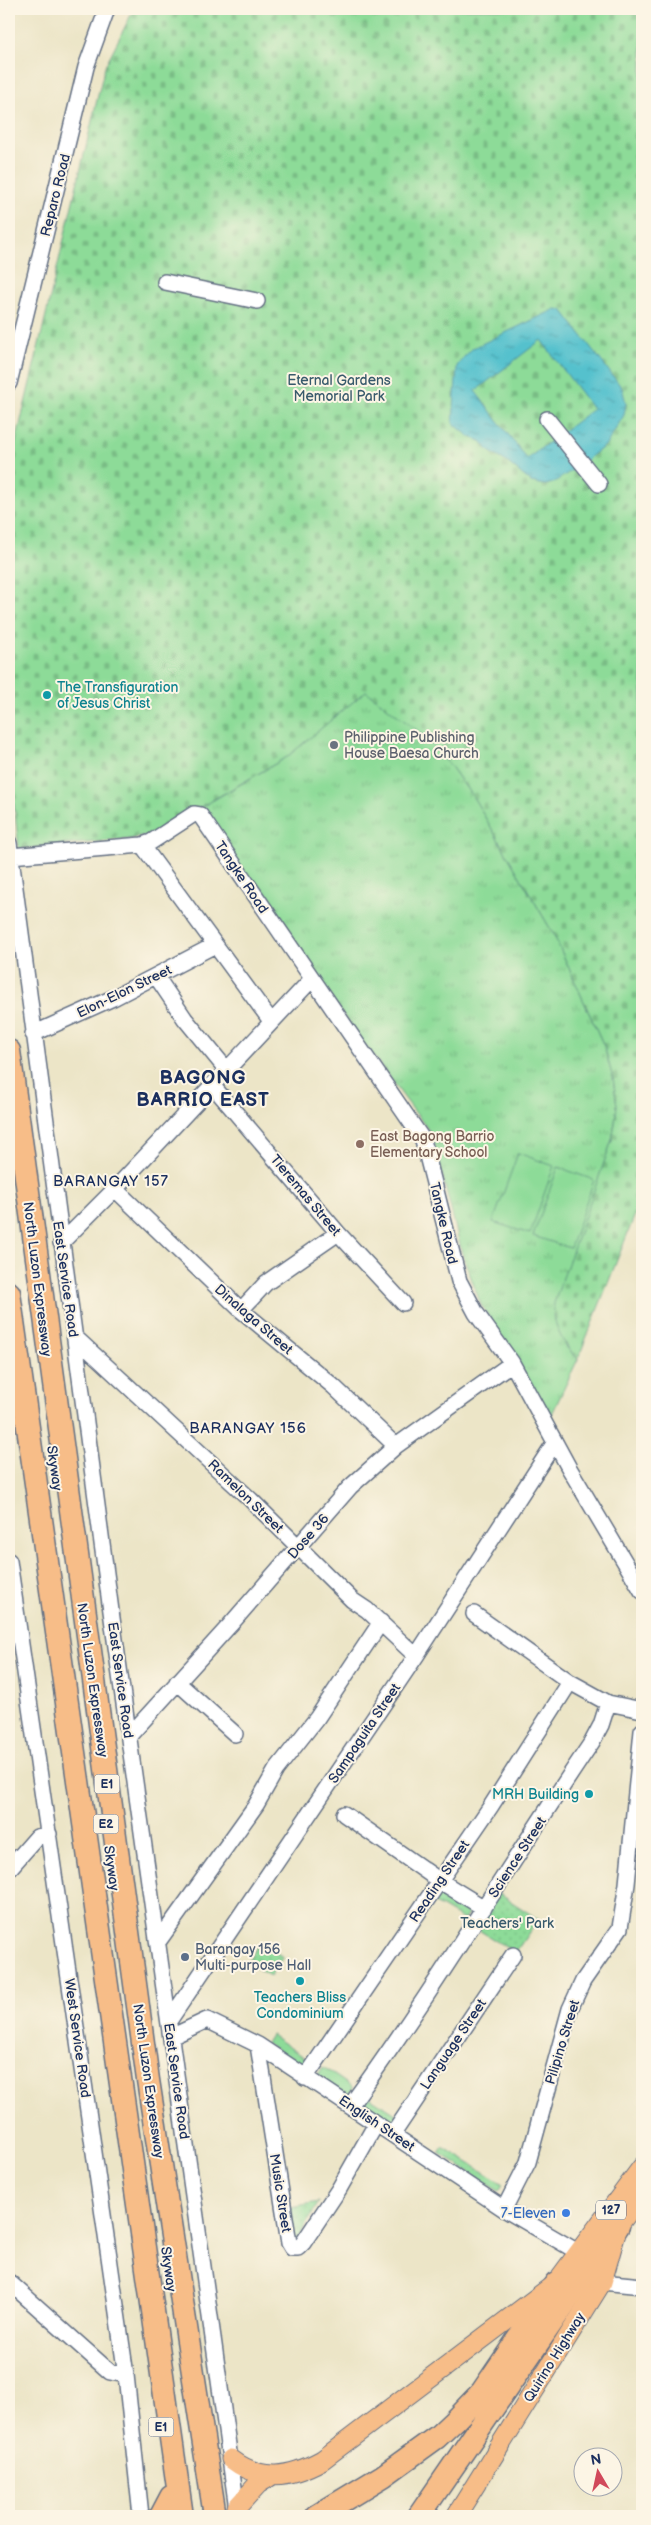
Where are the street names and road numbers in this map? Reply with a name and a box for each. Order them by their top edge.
street label: Reparo Road [37,152,74,238]
street label: Tangke Road [211,838,272,917]
street label: Elon-Elon Street [74,961,175,1022]
street label: Tieremas Street [267,1151,345,1240]
street label: Tangke Road [426,1181,461,1266]
street label: North Luzon Expressway [20,1201,56,1358]
street label: East Service Road [49,1220,82,1338]
street label: Dinalaga Street [211,1281,297,1358]
street label: Skyway [43,1444,66,1492]
street label: Ramelon Street [204,1456,288,1537]
street label: Dose 36 [284,1510,333,1562]
street label: North Luzon Expressway [73,1602,112,1759]
street label: East Service Road [104,1621,137,1739]
street label: Sampaguita Street [325,1679,405,1786]
road number: E1 [94,1775,120,1794]
street label: Science Street [485,1813,550,1901]
road number: E2 [94,1815,118,1834]
street label: Reading Street [406,1836,474,1926]
street label: Skyway [100,1844,123,1892]
street label: West Service Road [61,1977,94,2099]
street label: Language Street [417,1995,490,2093]
street label: Pilipino Street [542,1997,584,2087]
street label: North Luzon Expressway [129,2003,168,2160]
street label: East Service Road [160,2022,193,2140]
street label: English Street [335,2092,419,2156]
street label: Music Street [266,2152,295,2234]
road number: 127 [596,2200,626,2220]
street label: Skyway [157,2245,180,2293]
street label: Quirino Highway [520,2309,589,2405]
road number: E1 [148,2418,174,2436]

